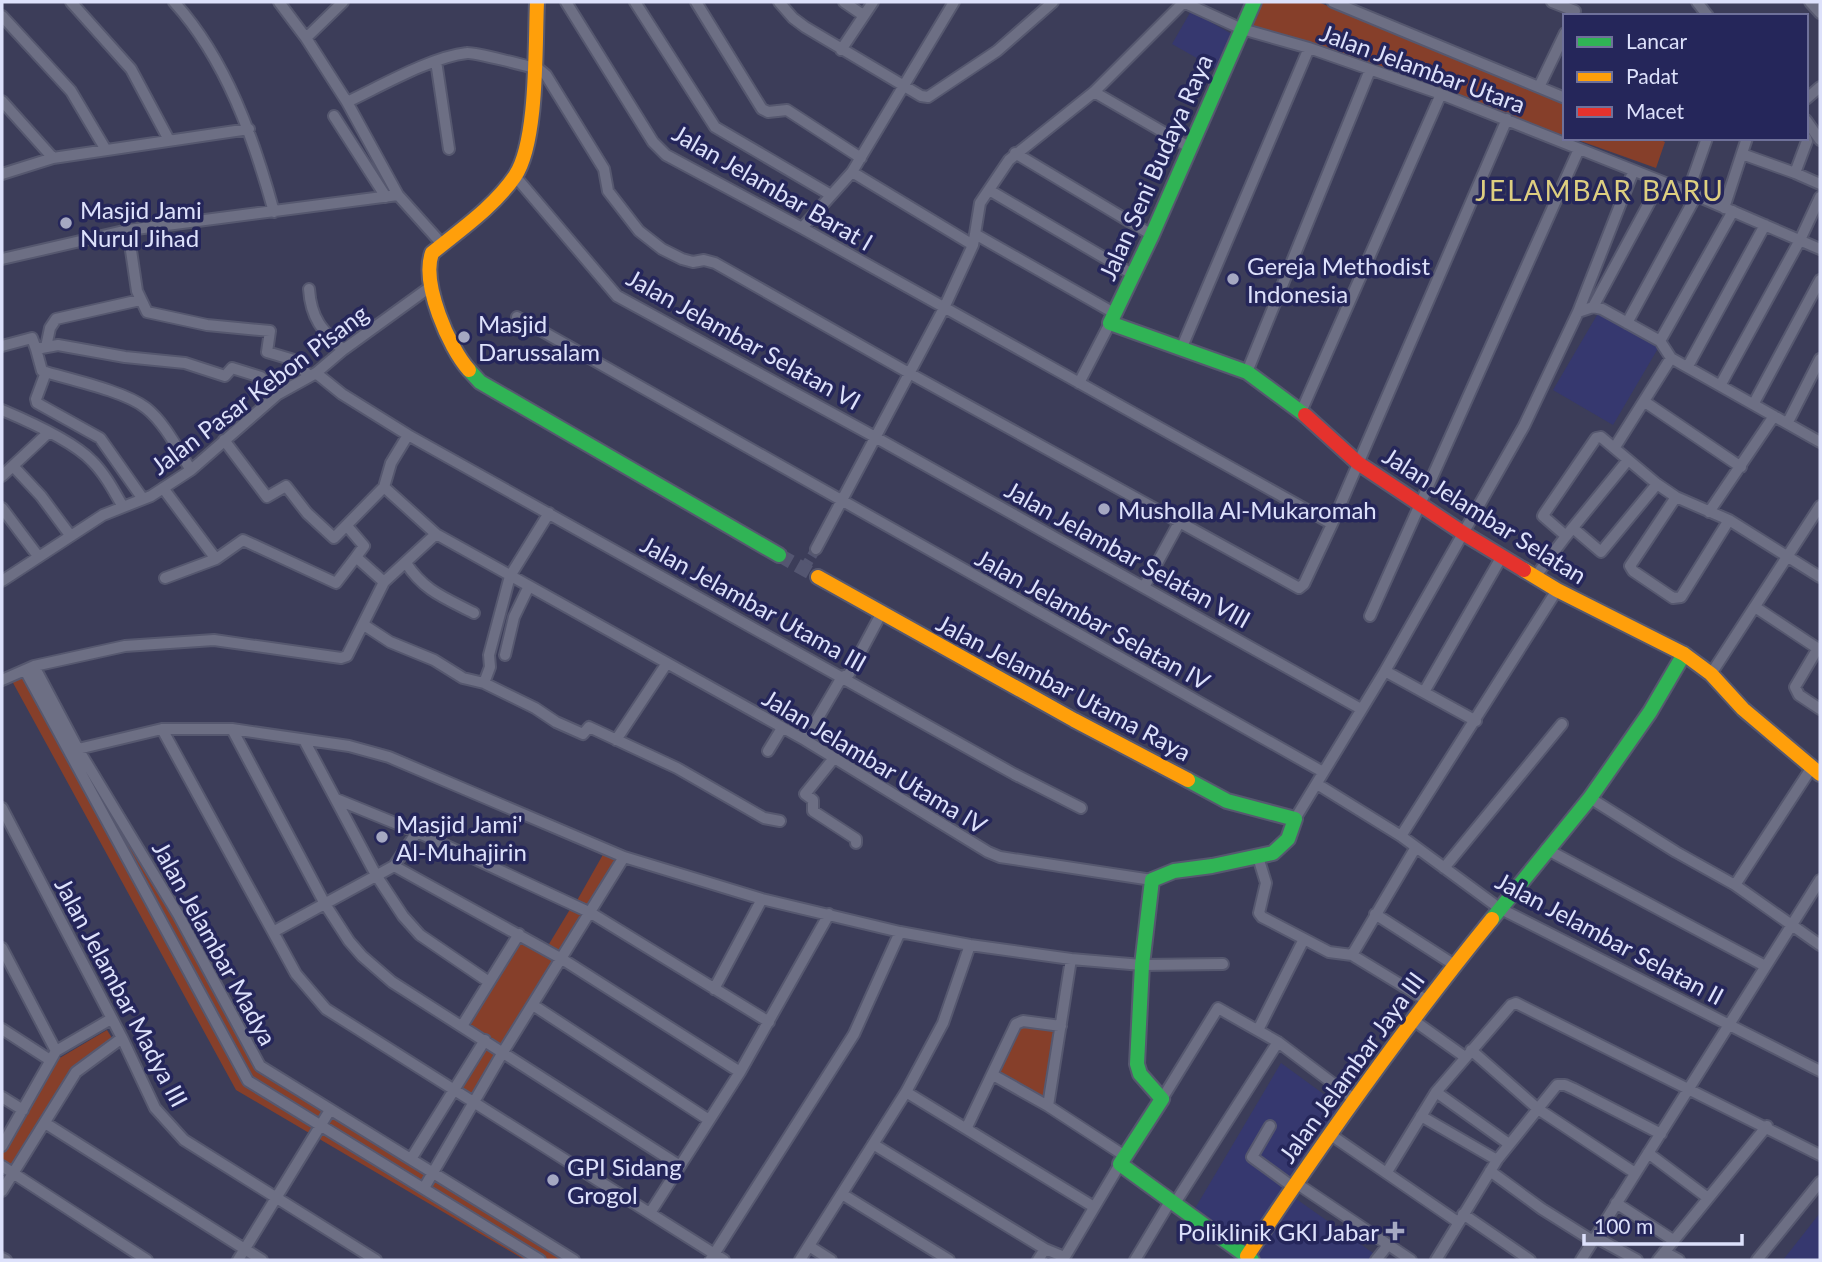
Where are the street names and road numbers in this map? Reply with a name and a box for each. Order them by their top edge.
street label: Jalan Jelambar Utara [1317,17,1529,119]
street label: Jalan Seni Budaya Raya [1092,50,1218,284]
street label: Jalan Jelambar Barat I [668,118,878,256]
street label: Jalan Jelambar Selatan VI [622,263,866,415]
street label: Jalan Pasar Kebon Pisang [145,298,373,480]
street label: Jalan Jelambar Selatan [1378,441,1592,589]
street label: Jalan Jelambar Selatan VIII [1000,474,1256,634]
street label: Jalan Jelambar Utama III [636,529,872,677]
street label: Jalan Jelambar Selatan IV [971,542,1216,696]
street label: Jalan Jelambar Utama Raya [932,608,1196,766]
street label: Jalan Jelambar Utama IV [758,683,993,840]
street label: Jalan Jelambar Madya [147,836,283,1050]
street label: Jalan Jelambar Selatan II [1491,866,1729,1010]
street label: Jalan Jelambar Madya III [49,873,195,1111]
street label: Jalan Jelambar Jaya III [1272,966,1430,1168]

